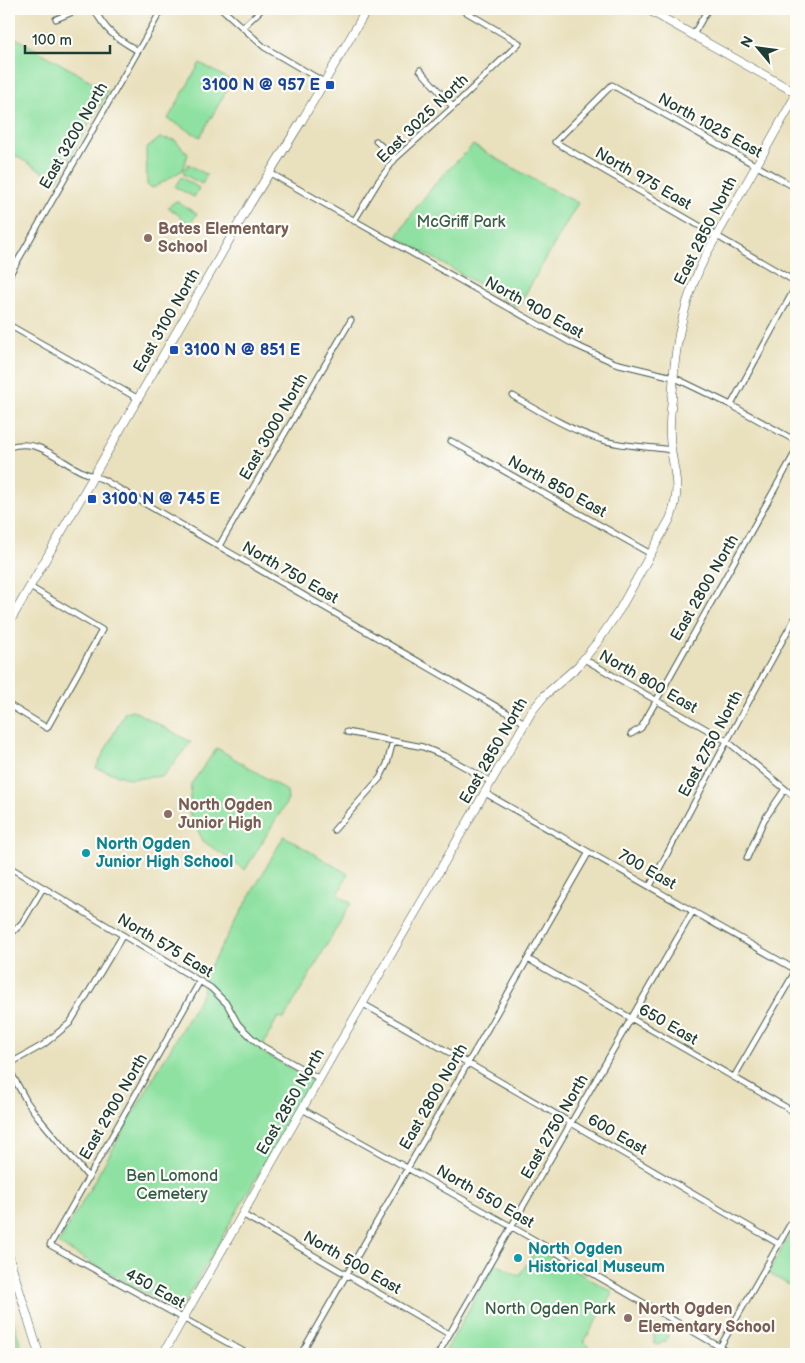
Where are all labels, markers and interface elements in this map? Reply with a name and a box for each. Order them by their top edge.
scale bar [25,22,110,54]
north arrow [732,22,782,72]
text: 100 m [32,31,72,50]
text: N [737,33,757,51]
street label: East 3025 North [373,70,473,167]
place label: 3100 N @ 957 E [202,76,320,95]
street label: East 3200 North [36,79,112,193]
marker: 3100 N @ 957 E [324,79,336,91]
street label: North 1025 East [655,90,765,162]
street label: North 975 East [591,144,695,214]
street label: East 2850 North [670,173,742,288]
park label: McGriff Park [417,213,506,232]
place label: Bates Elementary School [158,220,289,257]
marker: Bates Elementary School [142,232,154,244]
street label: East 3100 North [130,266,204,376]
street label: North 900 East [481,273,587,343]
place label: 3100 N @ 851 E [184,341,300,360]
marker: 3100 N @ 851 E [168,344,180,356]
street label: East 3000 North [236,370,312,484]
street label: North 850 East [504,452,610,522]
place label: 3100 N @ 745 E [102,490,220,509]
marker: 3100 N @ 745 E [86,493,98,505]
street label: East 2800 North [667,531,743,644]
street label: North 750 East [239,538,342,608]
street label: North 800 East [596,646,700,718]
street label: East 2750 North [675,687,747,800]
street label: East 2850 North [456,694,532,807]
place label: North Ogden Junior High [178,796,273,833]
marker: North Ogden Junior High [162,808,174,820]
place label: North Ogden Junior High School [96,835,233,872]
street label: 700 East [615,846,679,894]
marker: North Ogden Junior High School [80,847,92,859]
street label: North 575 East [114,910,216,982]
street label: 650 East [635,1000,701,1050]
street label: East 2800 North [396,1040,472,1153]
street label: East 2850 North [253,1045,329,1158]
street label: East 2900 North [76,1050,152,1163]
street label: East 2750 North [517,1071,593,1183]
street label: 600 East [584,1110,650,1160]
street label: North 550 East [433,1161,537,1233]
park label: Ben Lomond Cemetery [126,1167,218,1204]
street label: North 500 East [300,1227,404,1299]
place label: North Ogden Historical Museum [528,1240,665,1277]
marker: North Ogden Historical Museum [512,1252,524,1264]
street label: 450 East [122,1265,188,1313]
park label: North Ogden Park [485,1300,615,1319]
place label: North Ogden Elementary School [638,1300,775,1337]
marker: North Ogden Elementary School [622,1312,634,1324]

